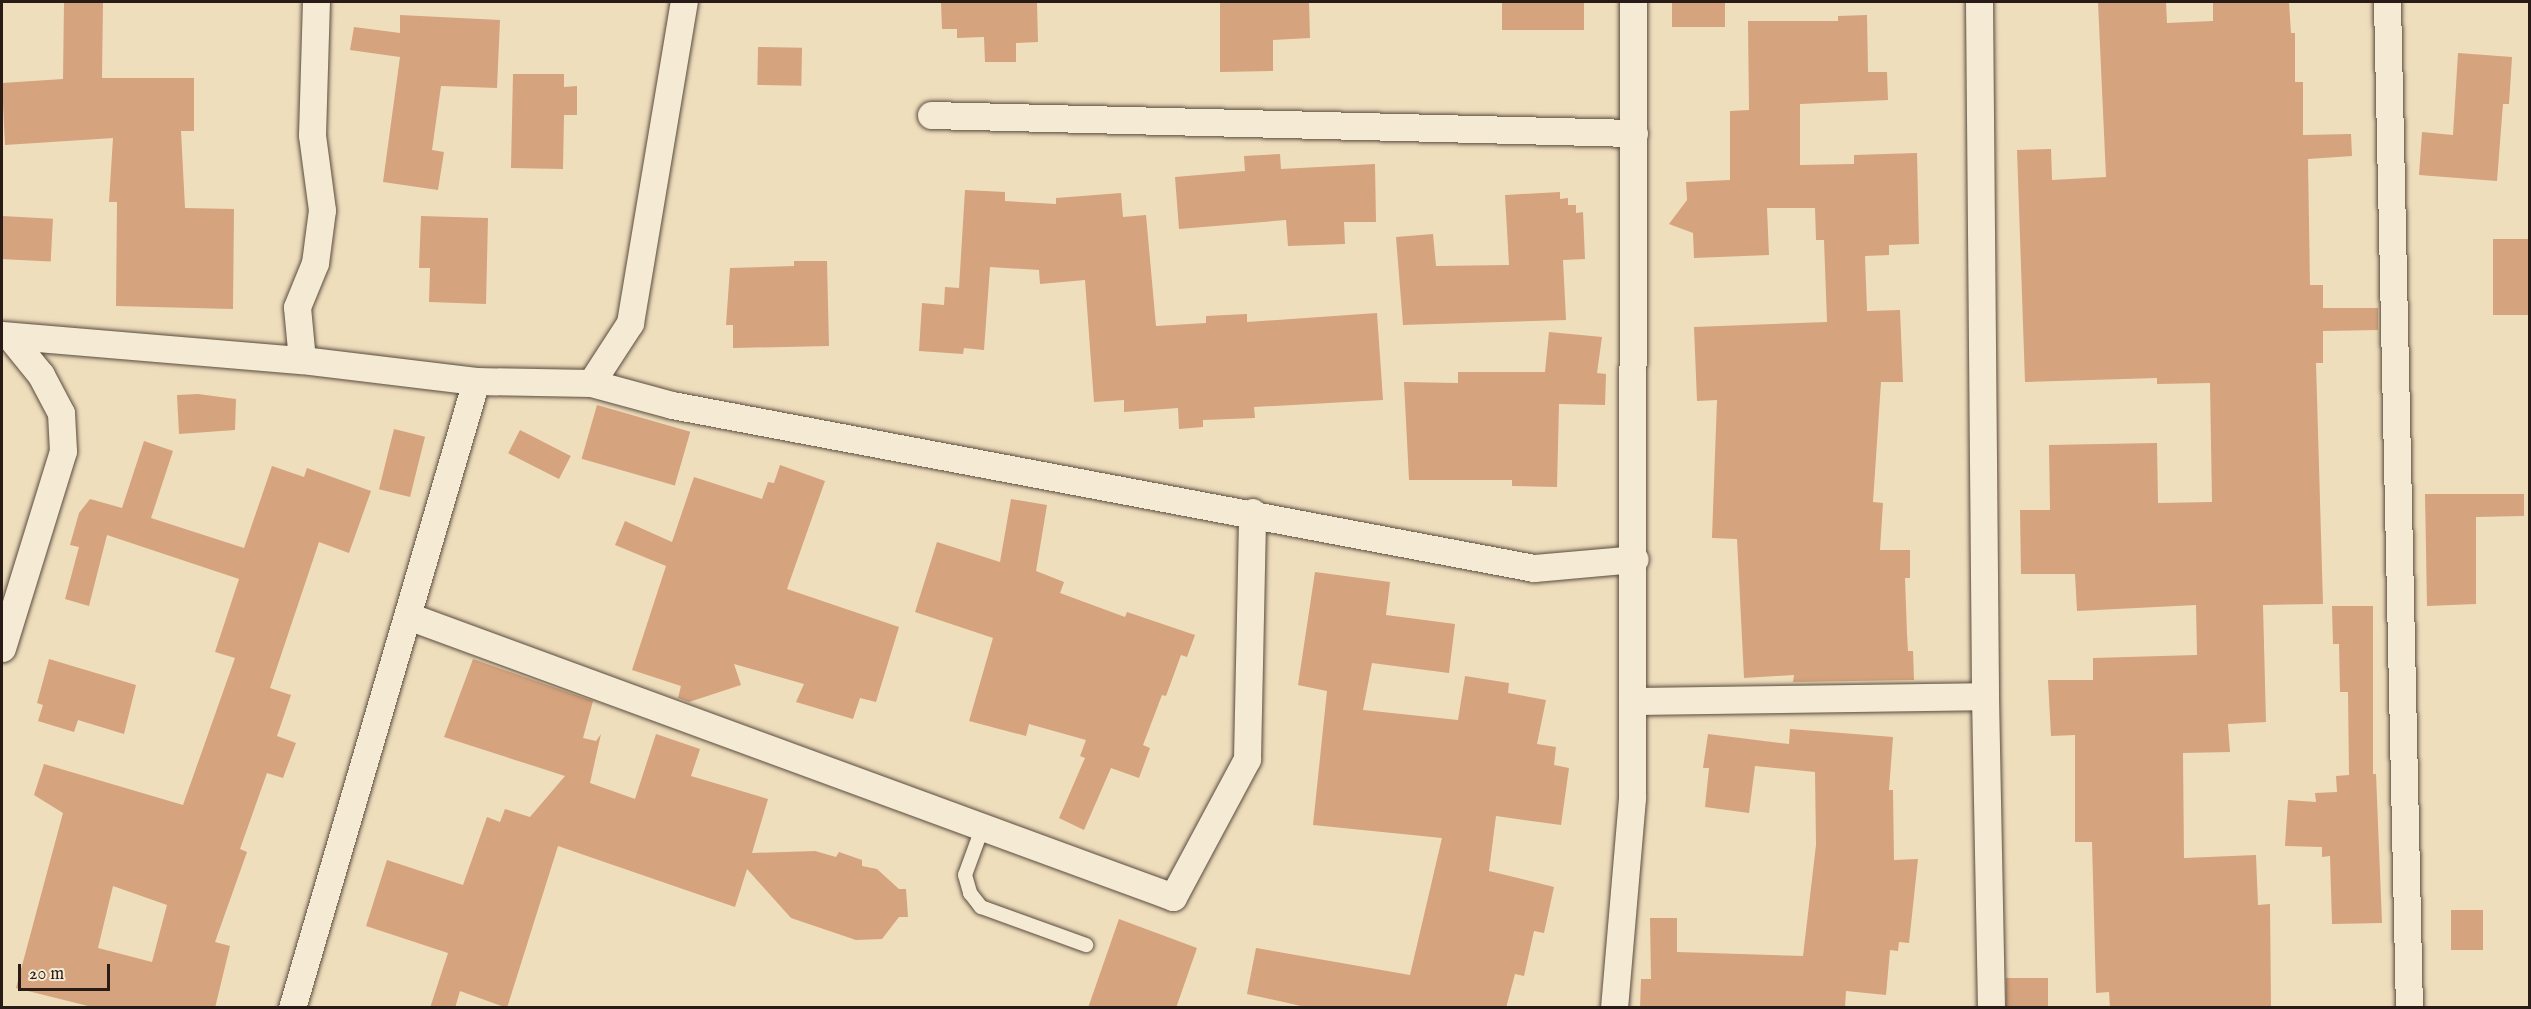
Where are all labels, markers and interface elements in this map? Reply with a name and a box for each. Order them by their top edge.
scale bar [21,952,112,990]
text: 20 m [29,963,64,986]

